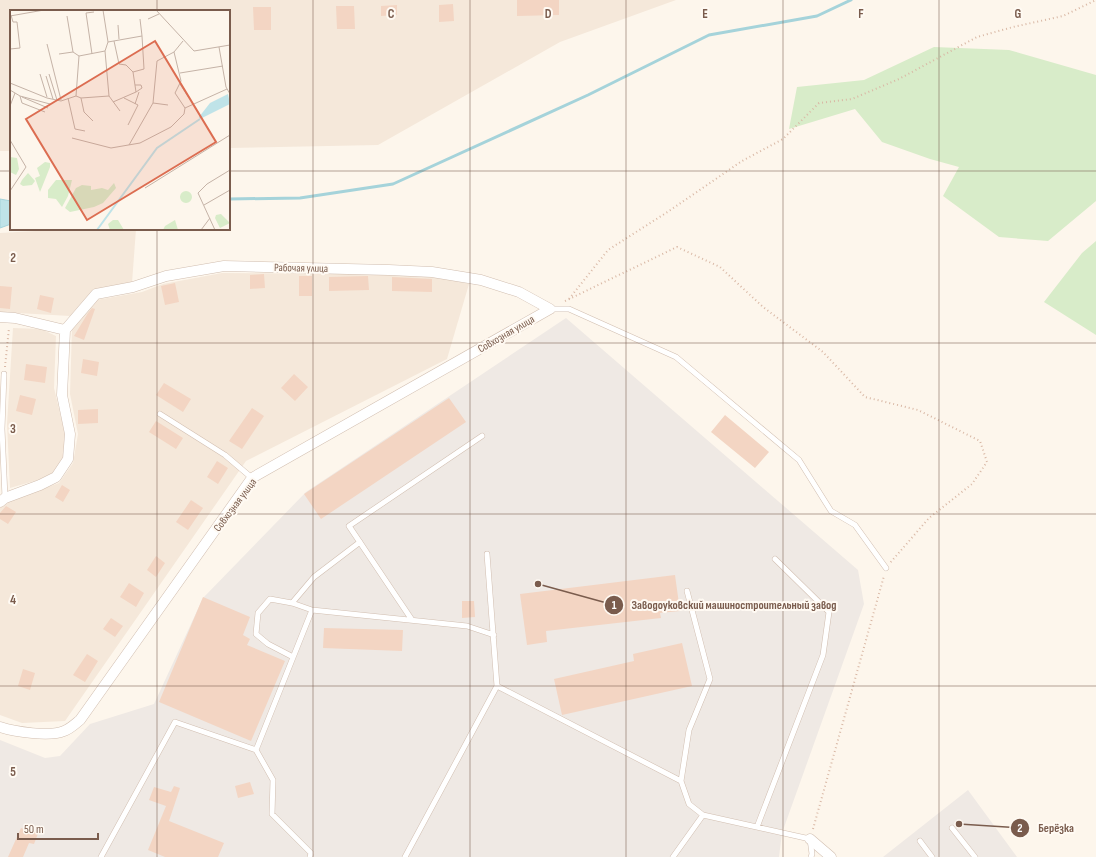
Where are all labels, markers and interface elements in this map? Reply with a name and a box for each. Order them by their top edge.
text: C [388,6,395,22]
text: D [545,6,552,22]
text: E [702,6,708,22]
text: F [858,6,864,22]
text: G [1015,6,1022,22]
inset map [10,10,230,230]
text: 2 [10,250,16,266]
street label: Рабочая улица [274,261,328,275]
street label: Совхозная улица [475,313,537,355]
text: 3 [10,421,16,437]
street label: Совхозная улица [211,476,259,534]
text: 4 [10,592,16,608]
callout: Заводоуковский машиностроительный завод [604,593,845,617]
text: 1 [612,598,617,613]
text: Заводоуковский машиностроительный завод [631,598,837,613]
text: 5 [10,764,16,780]
scale bar [18,815,98,841]
callout: Берёзка [1010,816,1082,840]
text: 2 [1017,821,1023,836]
text: Берёзка [1038,821,1074,836]
text: 50 m [24,822,44,837]

